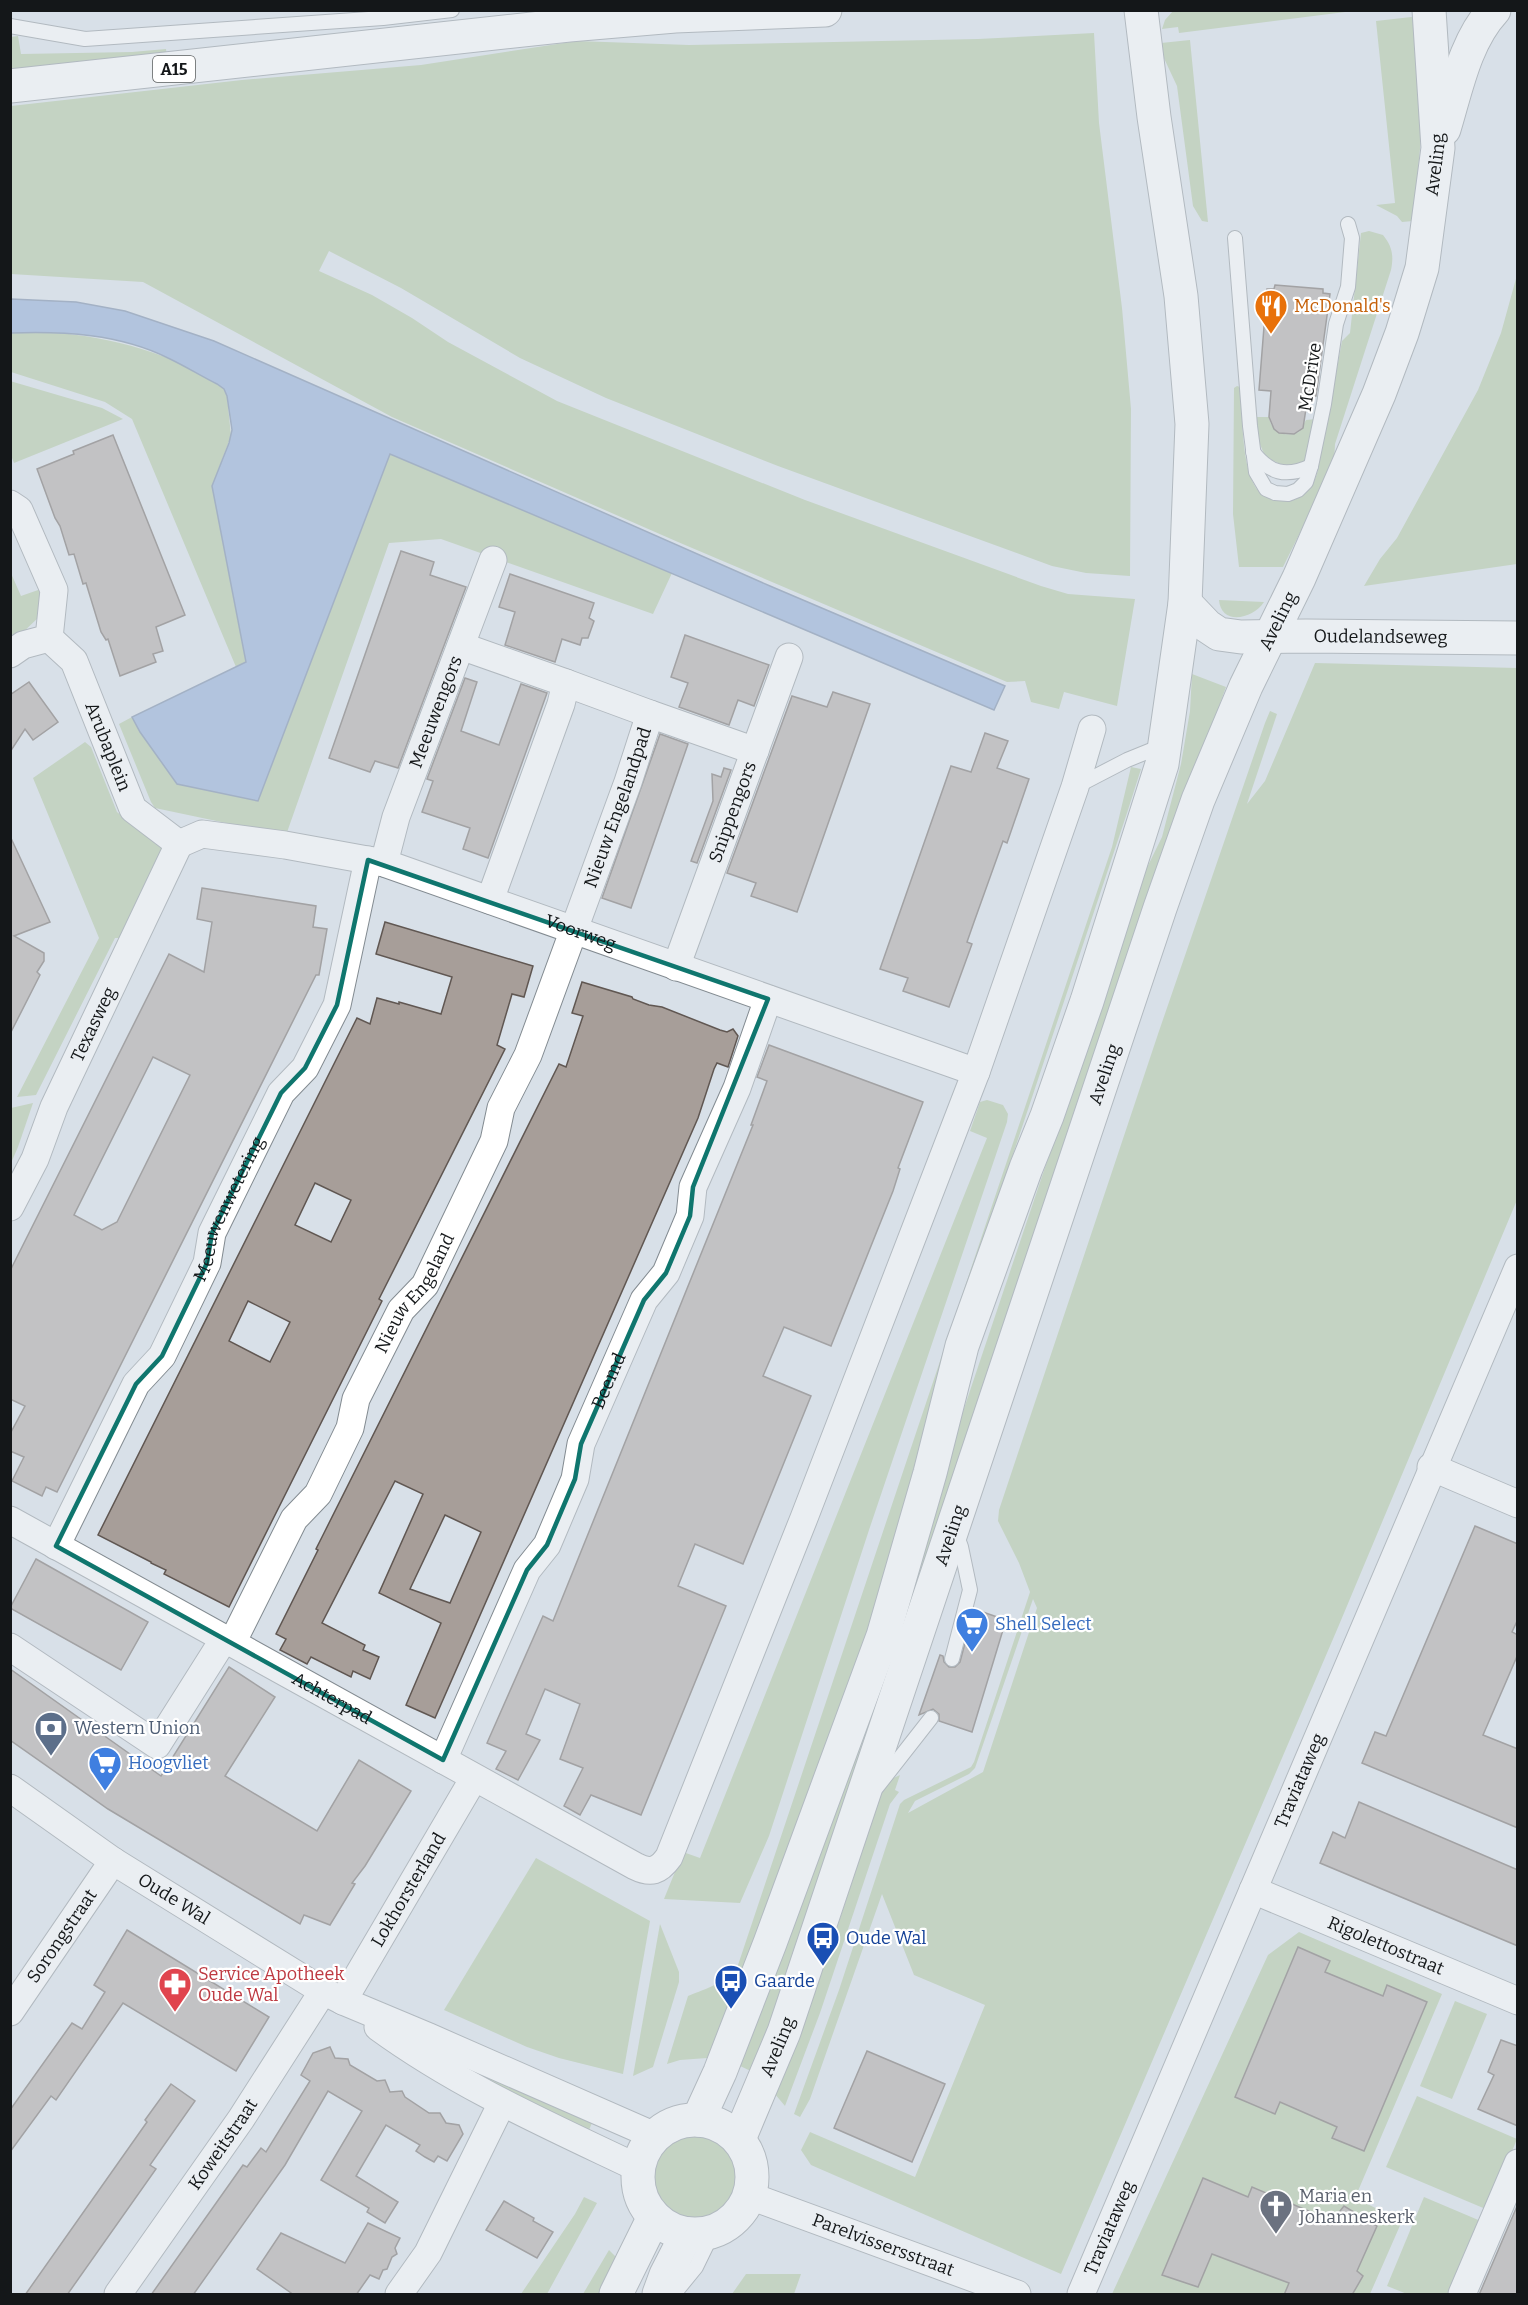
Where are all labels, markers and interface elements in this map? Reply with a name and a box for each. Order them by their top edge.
road number: A15 [153,56,195,82]
street label: Aveling [1421,133,1450,197]
restaurant icon: McDonald's [1253,288,1289,335]
place label: McDonald's [1294,295,1391,317]
street label: McDrive [1294,341,1326,413]
street label: Aveling [1254,588,1302,654]
street label: Oudelandseweg [1313,625,1448,648]
street label: Meeuwengors [405,653,467,771]
street label: Arubaplein [80,699,136,795]
street label: Nieuw Engelandpad [579,724,656,891]
street label: Snippengors [704,758,761,866]
street label: Voorweg [542,910,619,955]
street label: Texasweg [66,983,121,1065]
street label: Aveling [1084,1041,1125,1108]
street label: Meeuwenwetering [189,1133,269,1285]
street label: Nieuw Engeland [370,1229,459,1357]
street label: Beemd [587,1349,631,1412]
street label: Aveling [930,1502,971,1568]
supermarket icon: Shell Select [954,1606,990,1653]
place label: Shell Select [995,1613,1092,1635]
street label: Achterpad [288,1667,376,1729]
bank icon: Western Union [33,1710,69,1757]
place label: Western Union [74,1717,201,1739]
street label: Traviataweg [1270,1730,1330,1831]
supermarket icon: Hoogvliet [87,1745,123,1792]
place label: Hoogvliet [128,1752,209,1774]
street label: Lokhorsterland [366,1829,451,1951]
street label: Oude Wal [134,1868,214,1929]
street label: Sorongstraat [22,1884,102,1987]
street label: Rigolettostraat [1324,1912,1448,1980]
bus stop icon: Oude Wal [805,1920,841,1967]
place label: Oude Wal [846,1927,926,1949]
place label: Service Apotheek Oude Wal [198,1963,345,2006]
bus stop icon: Gaarde [713,1963,749,2010]
pharmacy icon: Service Apotheek Oude Wal [157,1966,193,2013]
place label: Gaarde [754,1970,815,1992]
street label: Aveling [755,2014,799,2080]
street label: Koweitstraat [184,2094,263,2194]
street label: Traviataweg [1079,2177,1139,2279]
place label: Maria en Johanneskerk [1298,2185,1415,2228]
church icon: Maria en Johanneskerk [1258,2188,1294,2235]
street label: Parelvissersstraat [809,2209,958,2281]

